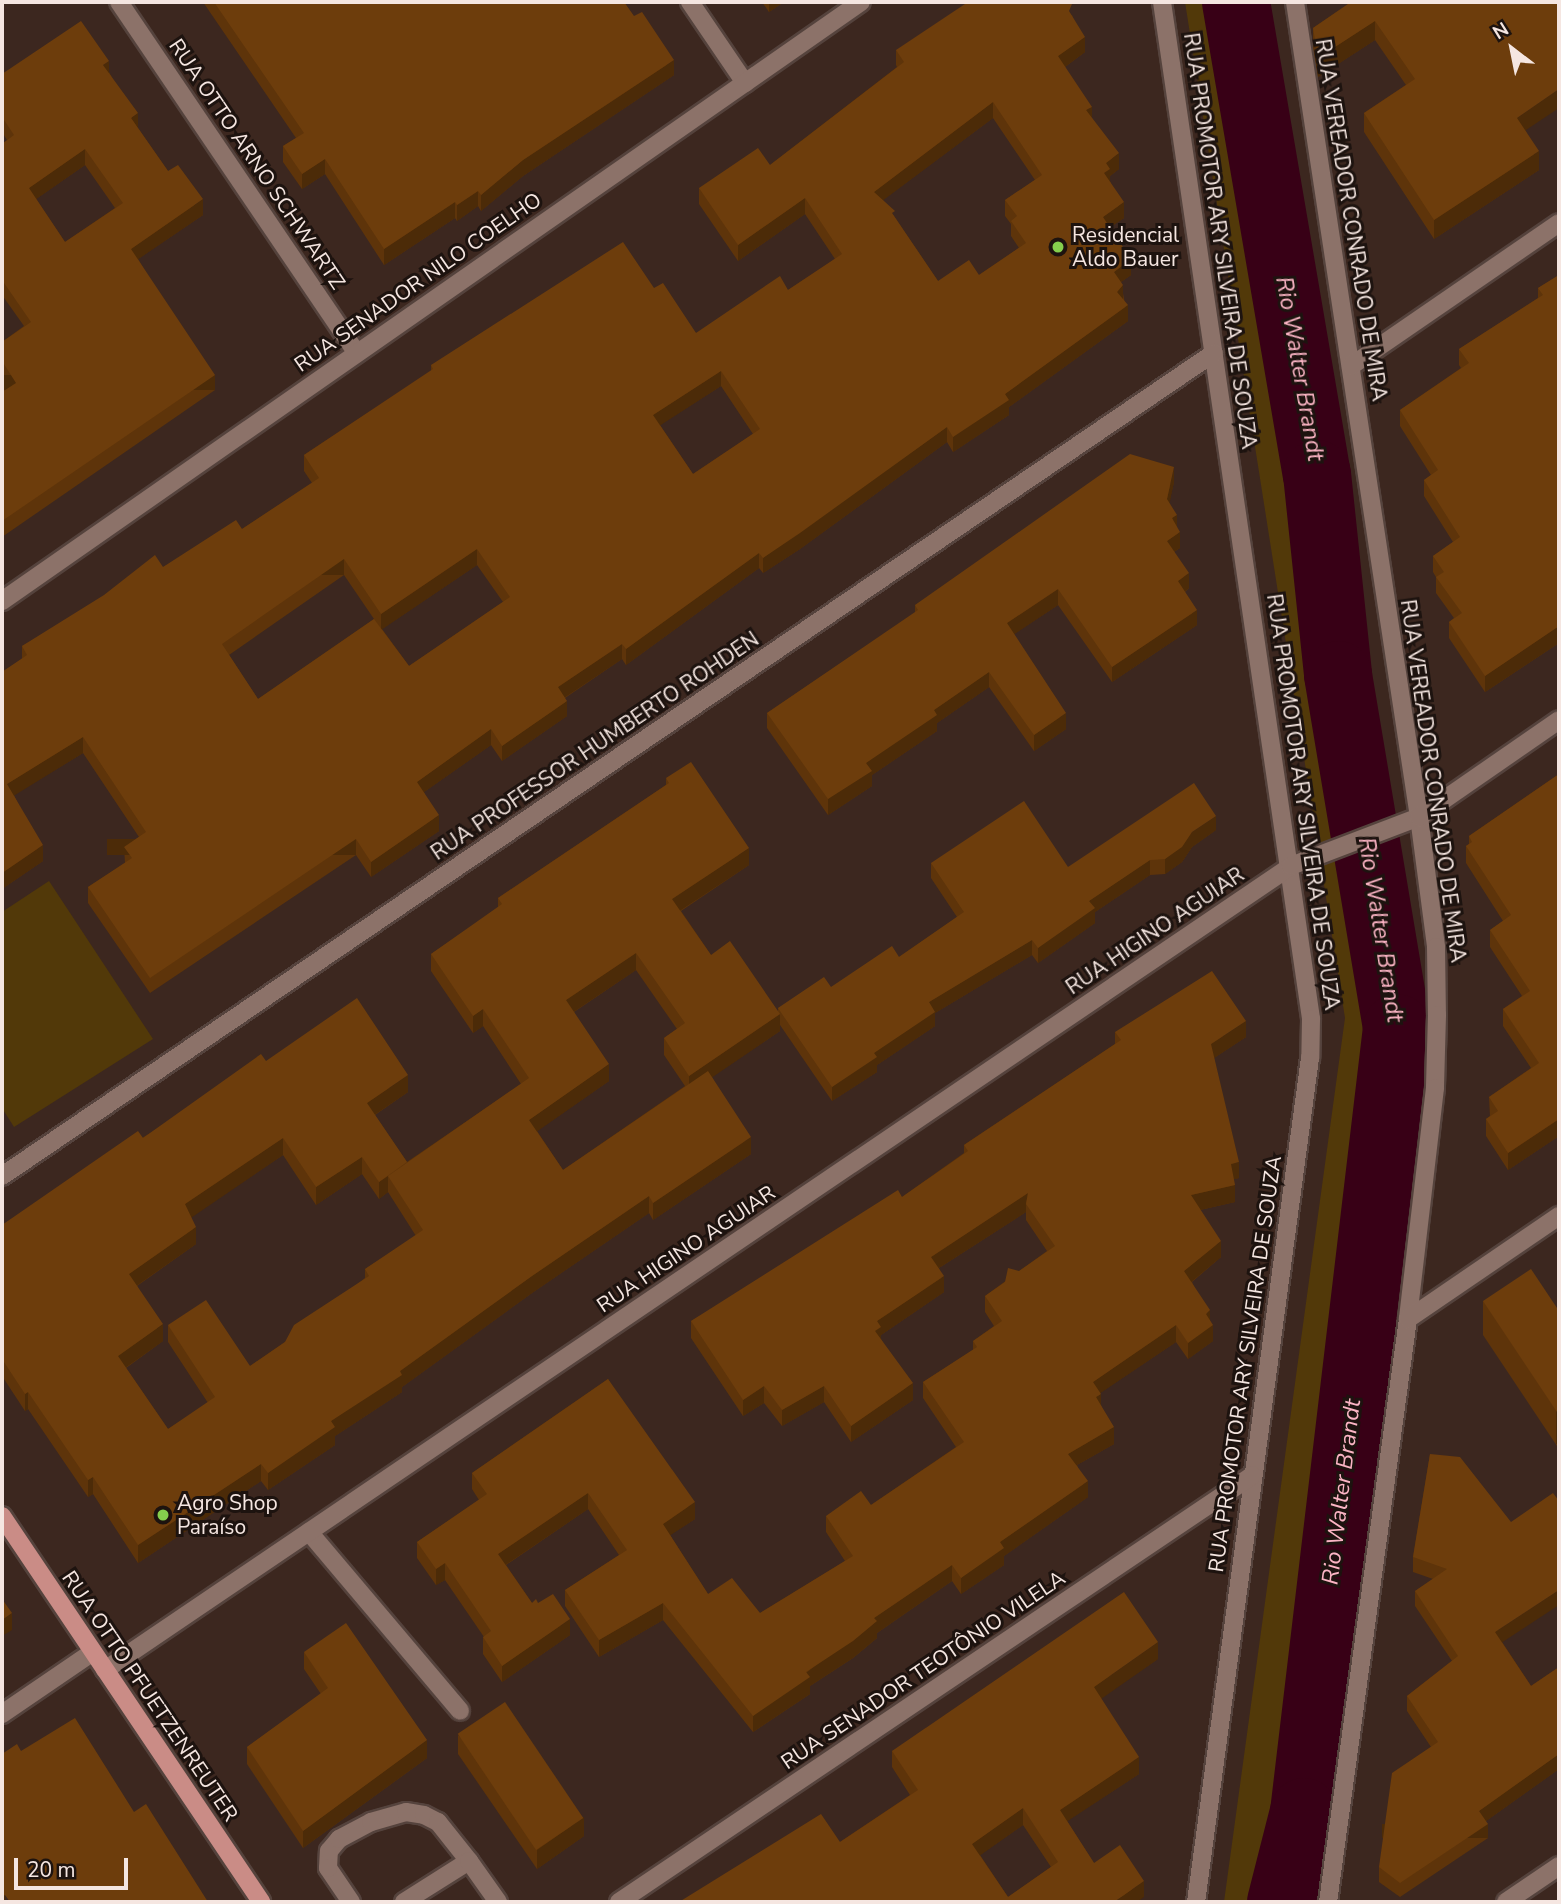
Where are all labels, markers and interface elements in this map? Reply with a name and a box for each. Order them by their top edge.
north arrow [1477,14,1547,84]
text: N [1488,16,1514,46]
street label: RUA PROMOTOR ARY SILVEIRA DE SOUZA [1178,31,1262,451]
street label: RUA OTTO ARNO SCHWARTZ [164,34,350,294]
street label: RUA VEREADOR CONRADO DE MIRA [1310,37,1392,403]
street label: RUA SENADOR NILO COELHO [290,187,546,377]
place label: Residencial Aldo Bauer [1072,222,1179,272]
marker: Residencial Aldo Bauer [1050,239,1066,255]
water label: Rio Walter Brandt [1269,275,1329,463]
street label: RUA PROMOTOR ARY SILVEIRA DE SOUZA [1261,592,1345,1012]
street label: RUA VEREADOR CONRADO DE MIRA [1395,598,1471,964]
street label: RUA PROFESSOR HUMBERTO ROHDEN [426,626,764,866]
water label: Rio Walter Brandt [1352,836,1408,1024]
street label: RUA HIGINO AGUIAR [1061,862,1249,1000]
street label: RUA PROMOTOR ARY SILVEIRA DE SOUZA [1203,1154,1287,1574]
street label: RUA HIGINO AGUIAR [592,1180,780,1318]
water label: Rio Walter Brandt [1317,1398,1367,1586]
place label: Agro Shop Paraíso [177,1490,278,1540]
marker: Agro Shop Paraíso [155,1507,171,1523]
street label: RUA SENADOR TEOTÔNIO VILELA [776,1565,1070,1775]
street label: RUA OTTO PFUETZENREUTER [57,1566,243,1826]
scale bar [18,1844,131,1888]
text: 20 m [27,1856,76,1884]

